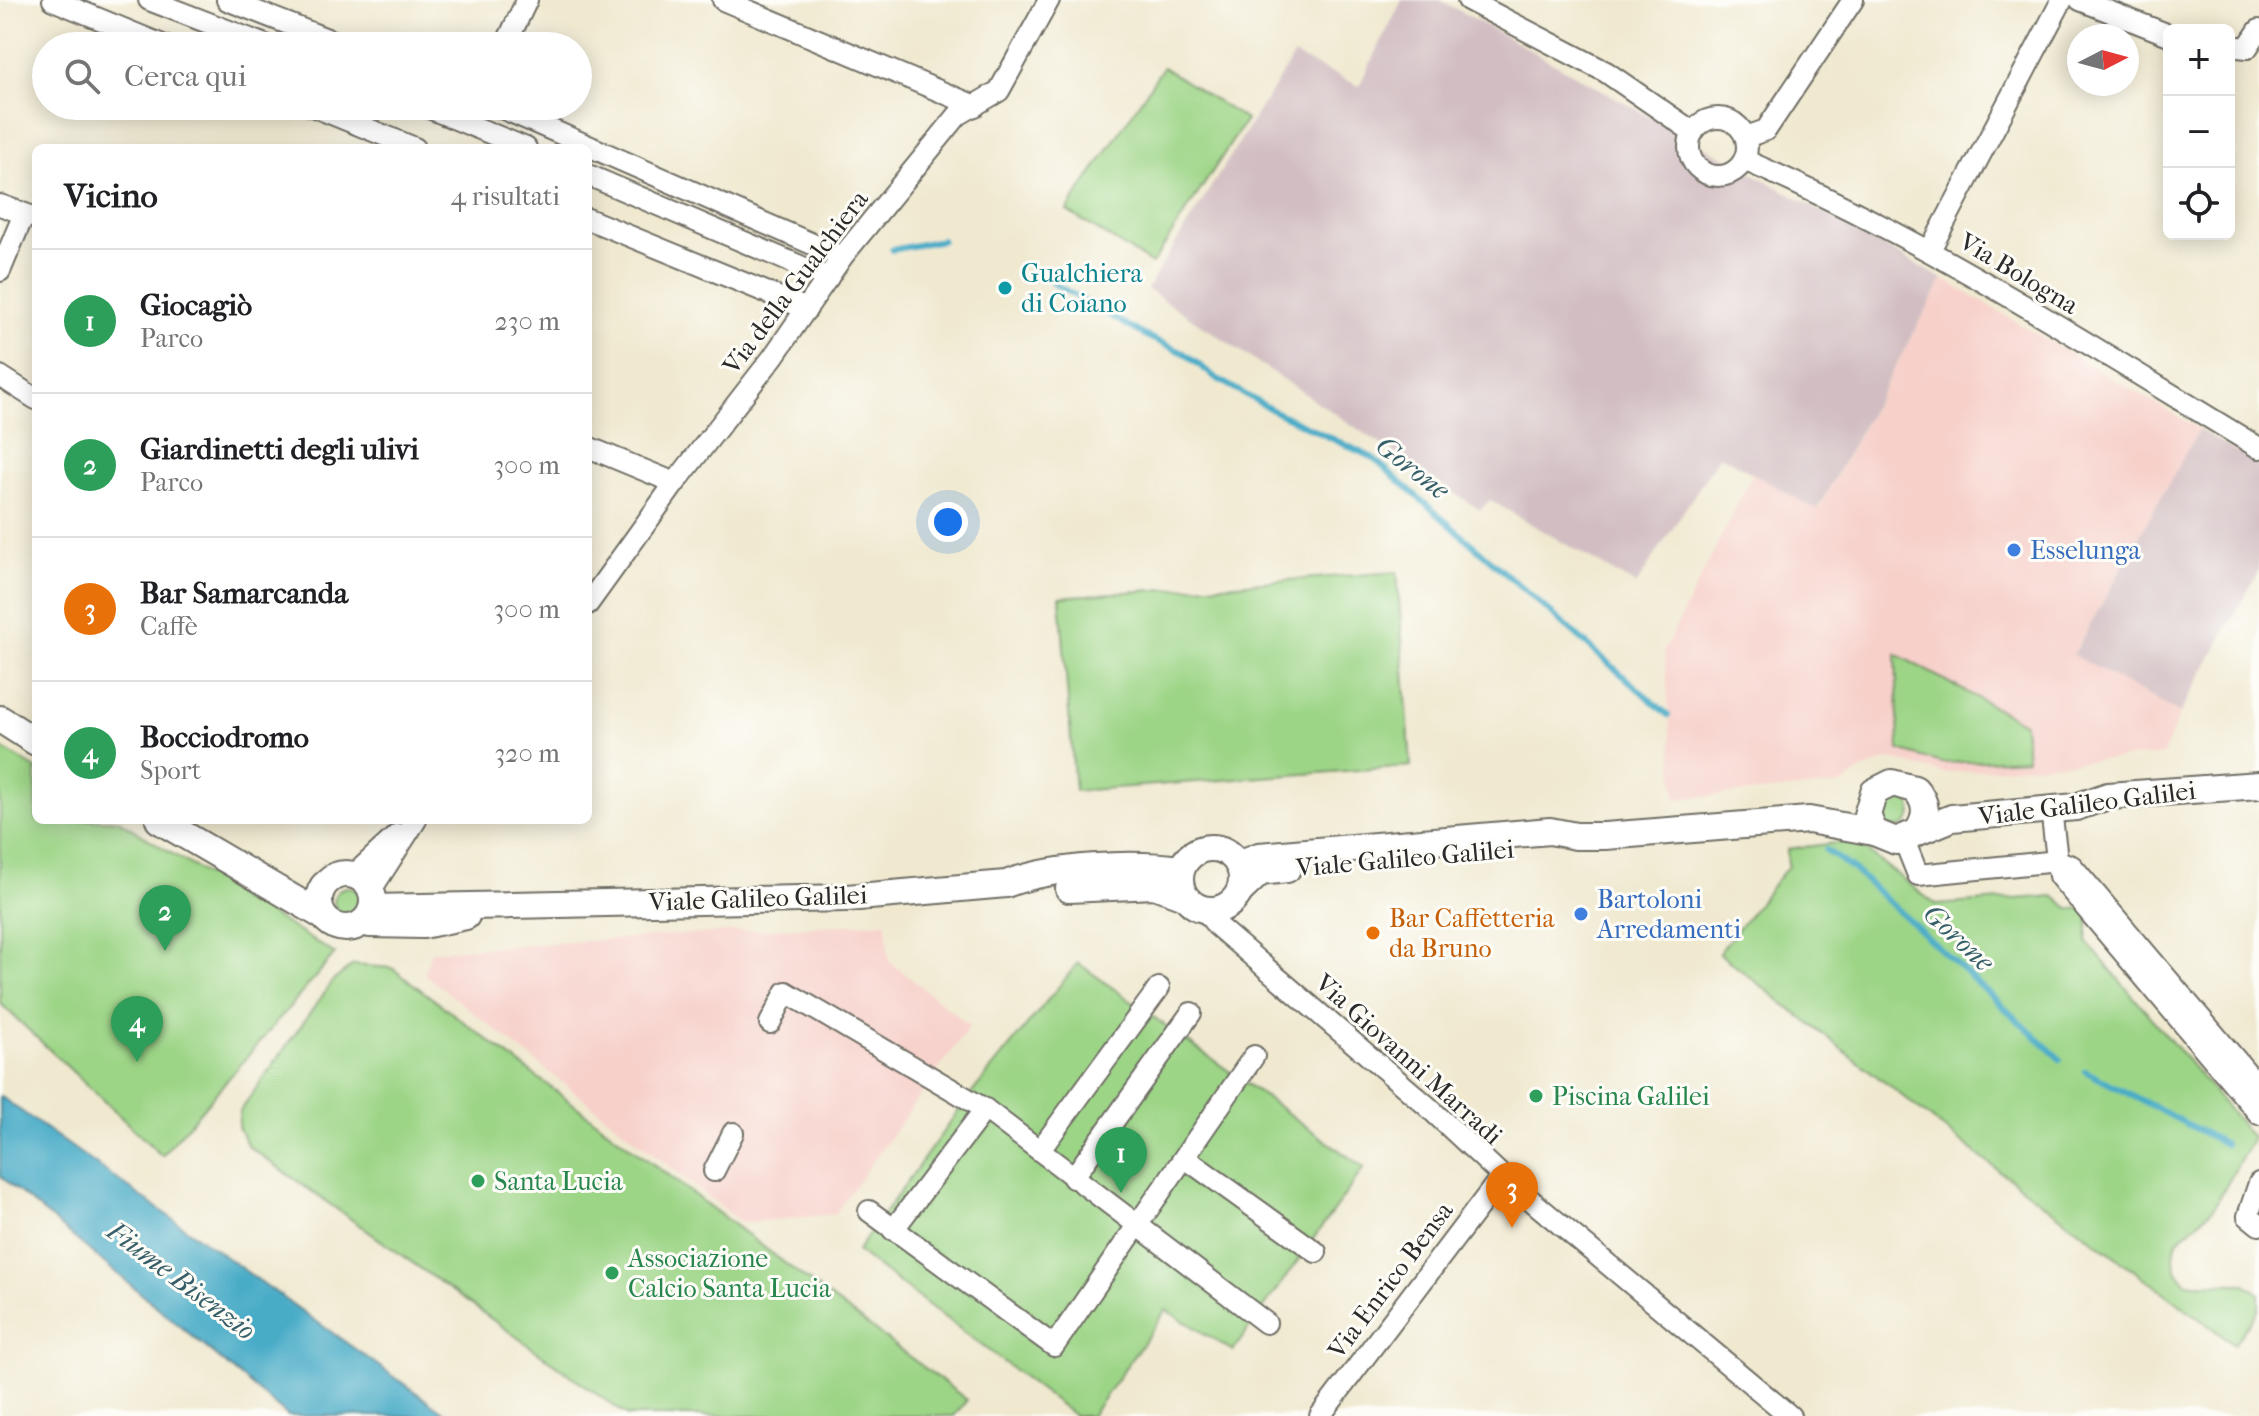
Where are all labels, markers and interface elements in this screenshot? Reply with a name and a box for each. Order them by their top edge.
north arrow [2067,24,2139,96]
map controls [2163,24,2235,240]
button: + [2163,24,2235,96]
search box [32,32,592,120]
icon: search [60,54,104,98]
text: Cerca qui [124,59,247,94]
button: − [2163,96,2235,168]
button: locate [2163,168,2235,240]
text: Vicino [64,176,158,216]
text: 4 risultati [451,181,560,212]
street label: Via della Gualchiera [715,183,875,381]
street label: Via Bologna [1953,225,2085,322]
place label: Gualchiera di Coiano [1021,258,1144,319]
marker: Gualchiera di Coiano [996,279,1014,297]
text: Giocagiò [140,288,252,323]
text: 1 [85,306,95,337]
text: 230 m [494,306,560,337]
text: Parco [140,323,203,354]
water label: Gorone [1369,429,1457,507]
text: Giardinetti degli ulivi [140,432,419,467]
text: 2 [83,450,97,481]
text: 300 m [493,450,560,481]
text: Parco [140,467,203,498]
your location [928,502,968,542]
place label: Esselunga [2030,535,2142,566]
marker: Esselunga [2005,541,2023,559]
text: Bar Samarcanda [140,576,348,611]
text: 3 [85,594,95,625]
text: 300 m [493,594,560,625]
text: Caffè [140,611,198,642]
text: Bocciodromo [140,720,309,755]
text: 4 [82,738,98,769]
text: 320 m [494,738,560,769]
text: Sport [140,755,201,786]
street label: Viale Galileo Galilei [1976,775,2198,832]
street label: Viale Galileo Galilei [1294,833,1516,884]
street label: Viale Galileo Galilei [647,879,868,918]
place label: Bartoloni Arredamenti [1596,884,1741,945]
pin: 2 [139,885,191,951]
water label: Gorone [1917,897,2001,979]
place label: Bar Caffetteria da Bruno [1389,903,1555,964]
marker: Bartoloni Arredamenti [1572,905,1590,923]
marker: Bar Caffetteria da Bruno [1364,924,1382,942]
street label: Via Giovanni Marradi [1308,967,1509,1152]
pin: 4 [111,996,163,1062]
place label: Piscina Galilei [1552,1081,1710,1112]
marker: Piscina Galilei [1527,1087,1545,1105]
pin: 1 [1095,1127,1147,1193]
pin: 3 [1486,1162,1538,1228]
place label: Santa Lucia [494,1166,624,1197]
marker: Santa Lucia [469,1172,487,1190]
street label: Via Enrico Bensa [1321,1195,1460,1366]
water label: Fiume Bisenzio [100,1213,262,1347]
place label: Associazione Calcio Santa Lucia [627,1243,832,1304]
marker: Associazione Calcio Santa Lucia [603,1264,621,1282]

